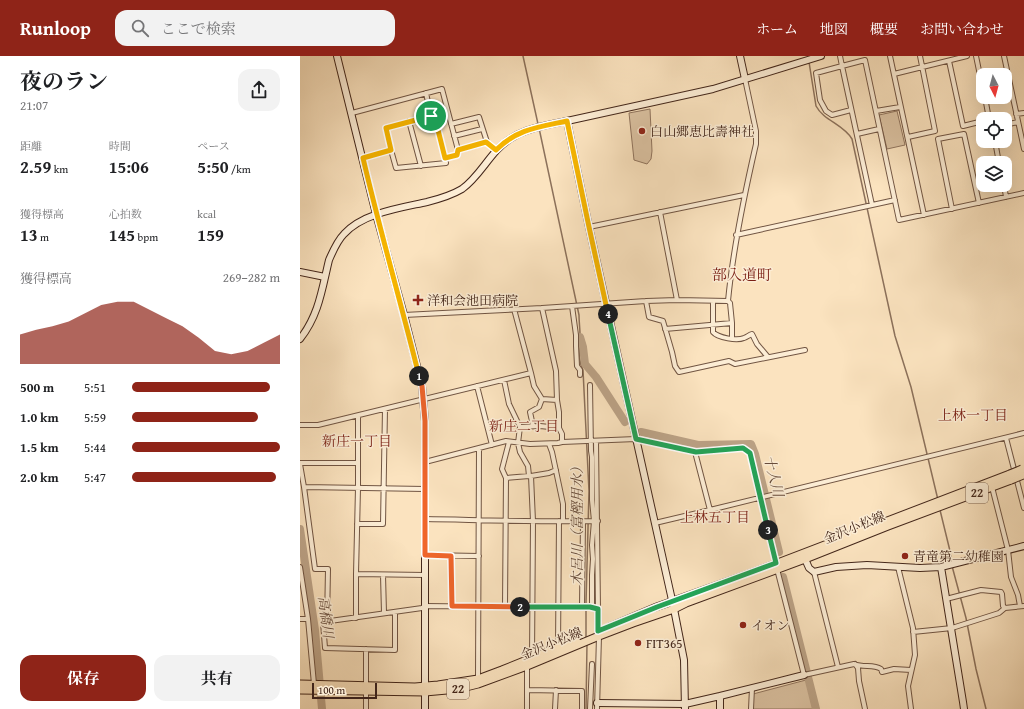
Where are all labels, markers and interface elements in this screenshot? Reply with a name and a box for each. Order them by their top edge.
search box [115,10,395,46]
text: Runloop [20,14,91,42]
icon: search [129,17,151,39]
text: ここで検索 [161,18,236,39]
text: ホーム [756,19,798,39]
text: 地図 [820,19,848,39]
text: 概要 [870,19,898,39]
text: お問い合わせ [920,19,1004,39]
text: 夜のラン [20,65,108,97]
north arrow [976,68,1012,104]
map controls [976,68,1012,192]
button: share [238,69,280,111]
text: 21:07 [20,96,48,115]
pin [414,99,448,133]
icon: arrive [420,105,442,127]
button: locate [976,112,1012,148]
place label: 白山郷恵比壽神社 [650,122,754,141]
marker: 白山郷恵比壽神社 [637,126,647,136]
text: 距離 [20,138,42,154]
text: 時間 [109,138,131,154]
text: ペース [197,138,230,154]
text: 2.59 [20,154,51,179]
text: 15:06 [109,154,149,179]
text: 5:50 [197,154,229,179]
button: layers [976,156,1012,192]
text: km [51,161,68,177]
text: /km [229,161,251,177]
text: 獲得標高 [20,206,64,222]
text: 心拍数 [109,206,142,222]
text: kcal [197,206,216,222]
text: 13 [20,222,38,247]
text: 145 [109,222,135,247]
text: 159 [197,222,224,247]
text: m [38,229,49,245]
text: bpm [135,229,158,245]
district label: 部入道町 [712,264,772,285]
text: 269–282 m [223,268,280,287]
text: 獲得標高 [20,269,72,288]
place label: 洋和会池田病院 [427,291,518,310]
marker: 洋和会池田病院 [412,294,424,306]
pin: 4 [598,304,618,324]
text: 4 [605,306,611,322]
pin: 1 [409,366,429,386]
text: 1 [416,368,422,384]
text: 500 m [20,378,54,397]
text: 5:51 [84,378,106,397]
district label: 上林一丁目 [938,405,1008,425]
text: 1.0 km [20,408,59,427]
text: 5:59 [84,408,106,427]
district label: 新庄二丁目 [489,416,559,436]
district label: 新庄一丁目 [322,431,392,451]
text: 1.5 km [20,438,59,457]
text: 5:44 [84,438,106,457]
water label: 十人川 [759,453,789,501]
water label: 木呂川（富樫用水） [567,460,587,586]
text: 2.0 km [20,468,59,487]
text: 5:47 [84,468,106,487]
road number: 22 [966,483,988,503]
street label: 金沢小松線 [820,506,888,548]
district label: 上林五丁目 [680,507,750,527]
pin: 3 [758,520,778,540]
text: 3 [765,522,771,538]
place label: 青竜第二幼稚園 [913,547,1004,566]
marker: 青竜第二幼稚園 [900,551,910,561]
water label: 高橋川 [314,595,339,641]
pin: 2 [510,597,530,617]
text: 2 [517,599,523,615]
place label: イオン [751,616,790,635]
marker: イオン [738,620,748,630]
street label: 金沢小松線 [517,622,585,664]
place label: FIT365 [646,634,682,653]
marker: FIT365 [633,638,643,648]
button: 保存 [20,655,146,701]
button: 共有 [154,655,280,701]
road number: 22 [447,679,469,699]
scale bar [312,681,377,700]
text: 100 m [318,682,345,698]

